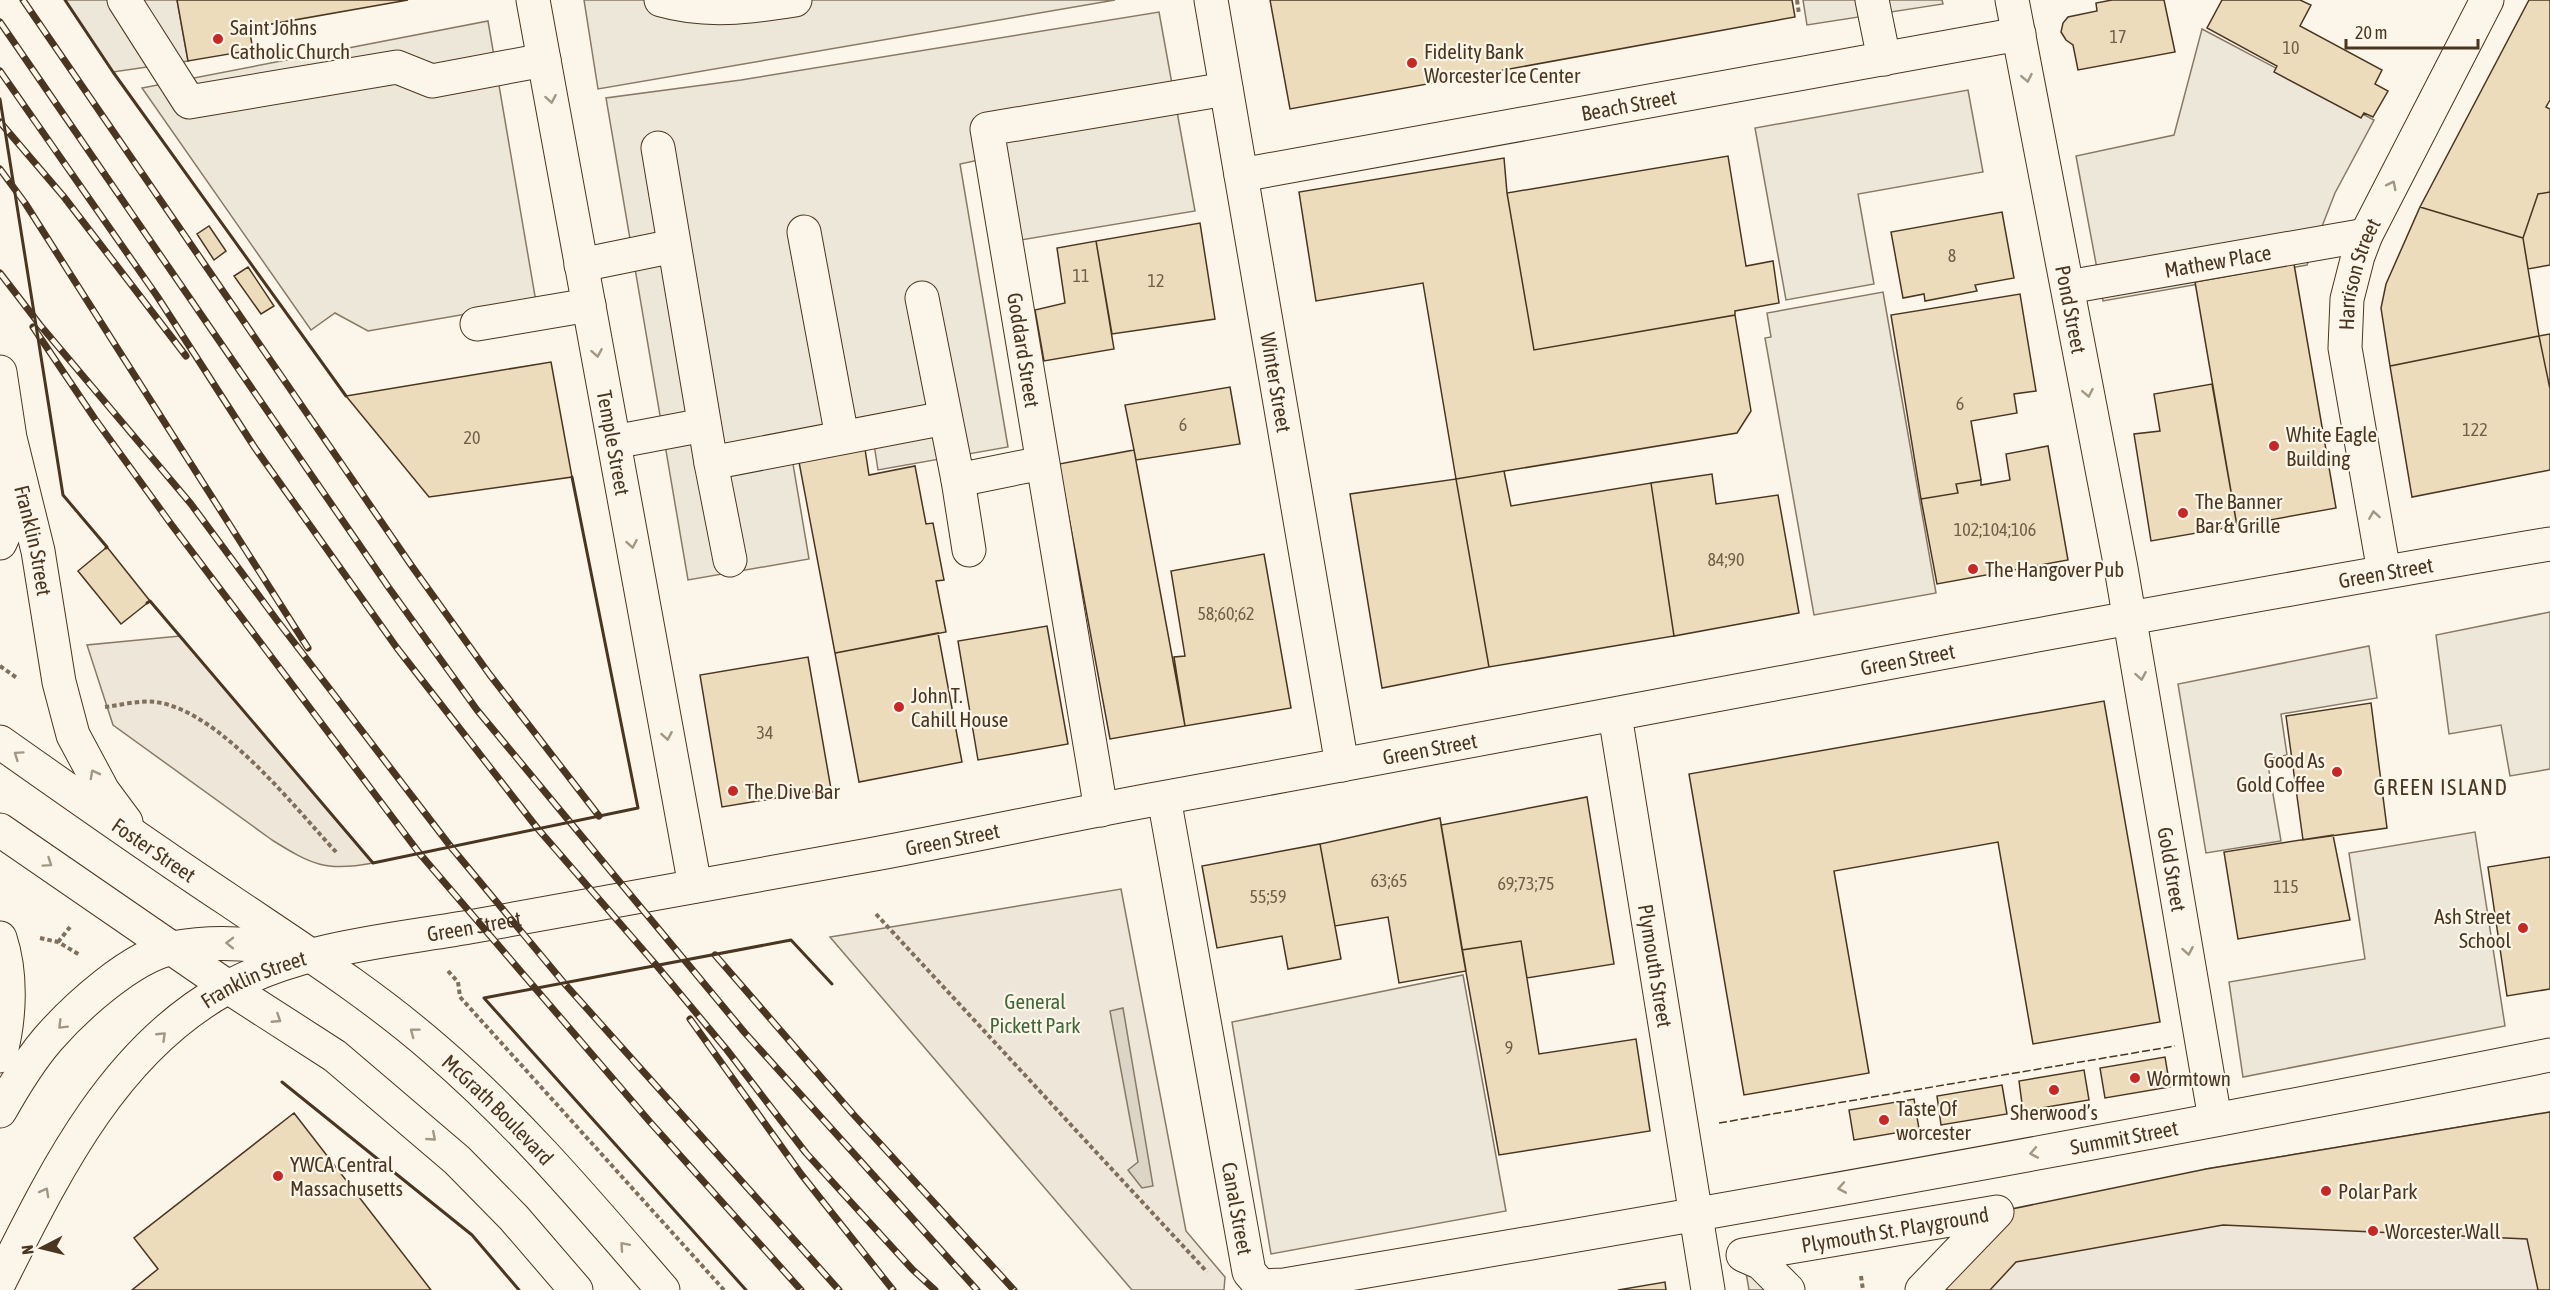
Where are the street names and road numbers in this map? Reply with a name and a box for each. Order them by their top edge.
street label: Beach Street [1579,84,1678,125]
street label: Harrison Street [2334,214,2385,331]
street label: Mathew Place [2163,240,2273,282]
street label: Pond Street [2051,263,2092,355]
street label: Goddard Street [1003,291,1045,409]
street label: Winter Street [1256,331,1297,434]
street label: Temple Street [593,388,635,497]
street label: Franklin Street [10,483,57,597]
street label: Green Street [2337,552,2435,592]
street label: Green Street [1858,639,1957,680]
street label: Green Street [1381,728,1479,769]
street label: Foster Street [108,813,200,887]
street label: Green Street [903,818,1002,860]
street label: Gold Street [2153,825,2191,913]
street label: Plymouth Street [1634,902,1677,1029]
street label: Green Street [425,906,523,946]
street label: Franklin Street [196,945,309,1013]
street label: McGrath Boulevard [438,1049,559,1170]
street label: Summit Street [2068,1115,2180,1159]
street label: Canal Street [1218,1160,1258,1257]
street label: Plymouth St. Playground [1799,1202,1991,1257]

